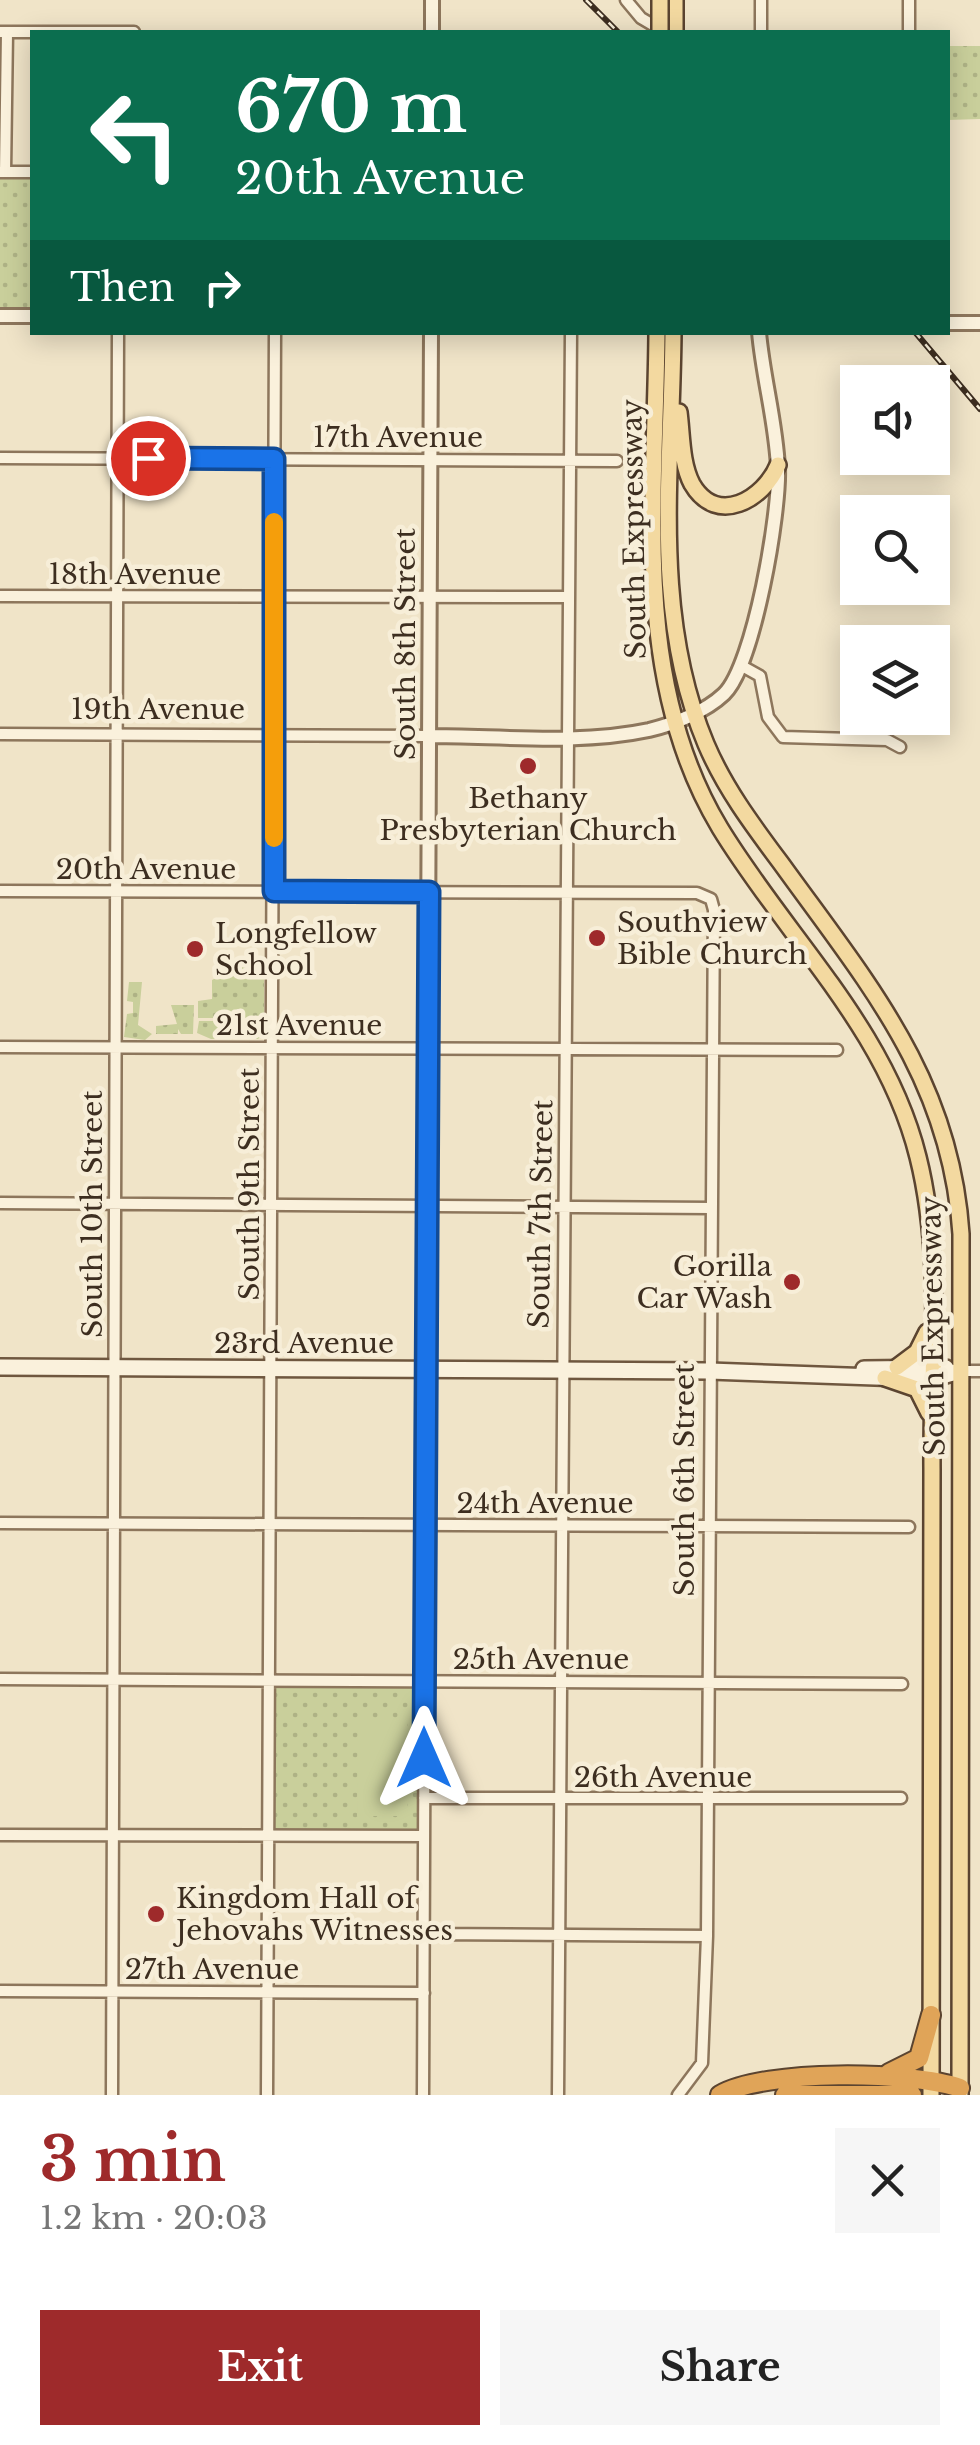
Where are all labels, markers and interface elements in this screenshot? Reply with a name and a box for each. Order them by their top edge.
text: 670 m [235,64,467,151]
icon: left [70,70,200,200]
text: 20th Avenue [235,150,525,206]
icon: right [195,260,250,315]
text: Then [70,264,175,311]
map controls [840,365,950,735]
button: sound [840,365,950,475]
street label: South Expressway [614,399,654,659]
pin [106,416,191,501]
street label: 17th Avenue [313,420,483,455]
icon: arrive [121,431,176,486]
button: search [840,495,950,605]
street label: South 8th Street [388,528,423,760]
street label: 18th Avenue [49,557,221,592]
button: layers [840,625,950,735]
street label: 19th Avenue [71,692,245,727]
marker: Bethany Presbyterian Church [517,755,539,777]
place label: Bethany Presbyterian Church [380,781,676,848]
street label: 20th Avenue [56,852,236,887]
place label: Southview Bible Church [617,905,807,972]
place label: Longfellow School [215,916,377,983]
marker: Southview Bible Church [586,927,608,949]
marker: Longfellow School [184,938,206,960]
street label: 21st Avenue [216,1008,382,1043]
street label: South 9th Street [232,1067,267,1301]
street label: South 10th Street [75,1090,110,1338]
street label: South 7th Street [522,1099,561,1329]
street label: South Expressway [913,1196,953,1456]
place label: Gorilla Car Wash [637,1249,772,1316]
marker: Gorilla Car Wash [781,1271,803,1293]
street label: 23rd Avenue [214,1326,394,1361]
street label: South 6th Street [667,1363,702,1597]
street label: 24th Avenue [456,1486,634,1521]
street label: 25th Avenue [453,1642,629,1677]
position arrow [372,1706,476,1810]
street label: 26th Avenue [574,1760,752,1795]
place label: Kingdom Hall of Jehovahs Witnesses [172,1881,453,1948]
marker: Kingdom Hall of Jehovahs Witnesses [145,1903,167,1925]
street label: 27th Avenue [125,1952,299,1987]
text: 3 min [40,2123,226,2197]
button: close [835,2128,940,2233]
text: 1.2 km · 20:03 [40,2198,267,2238]
button: Exit [40,2310,480,2425]
button: Share [500,2310,940,2425]

